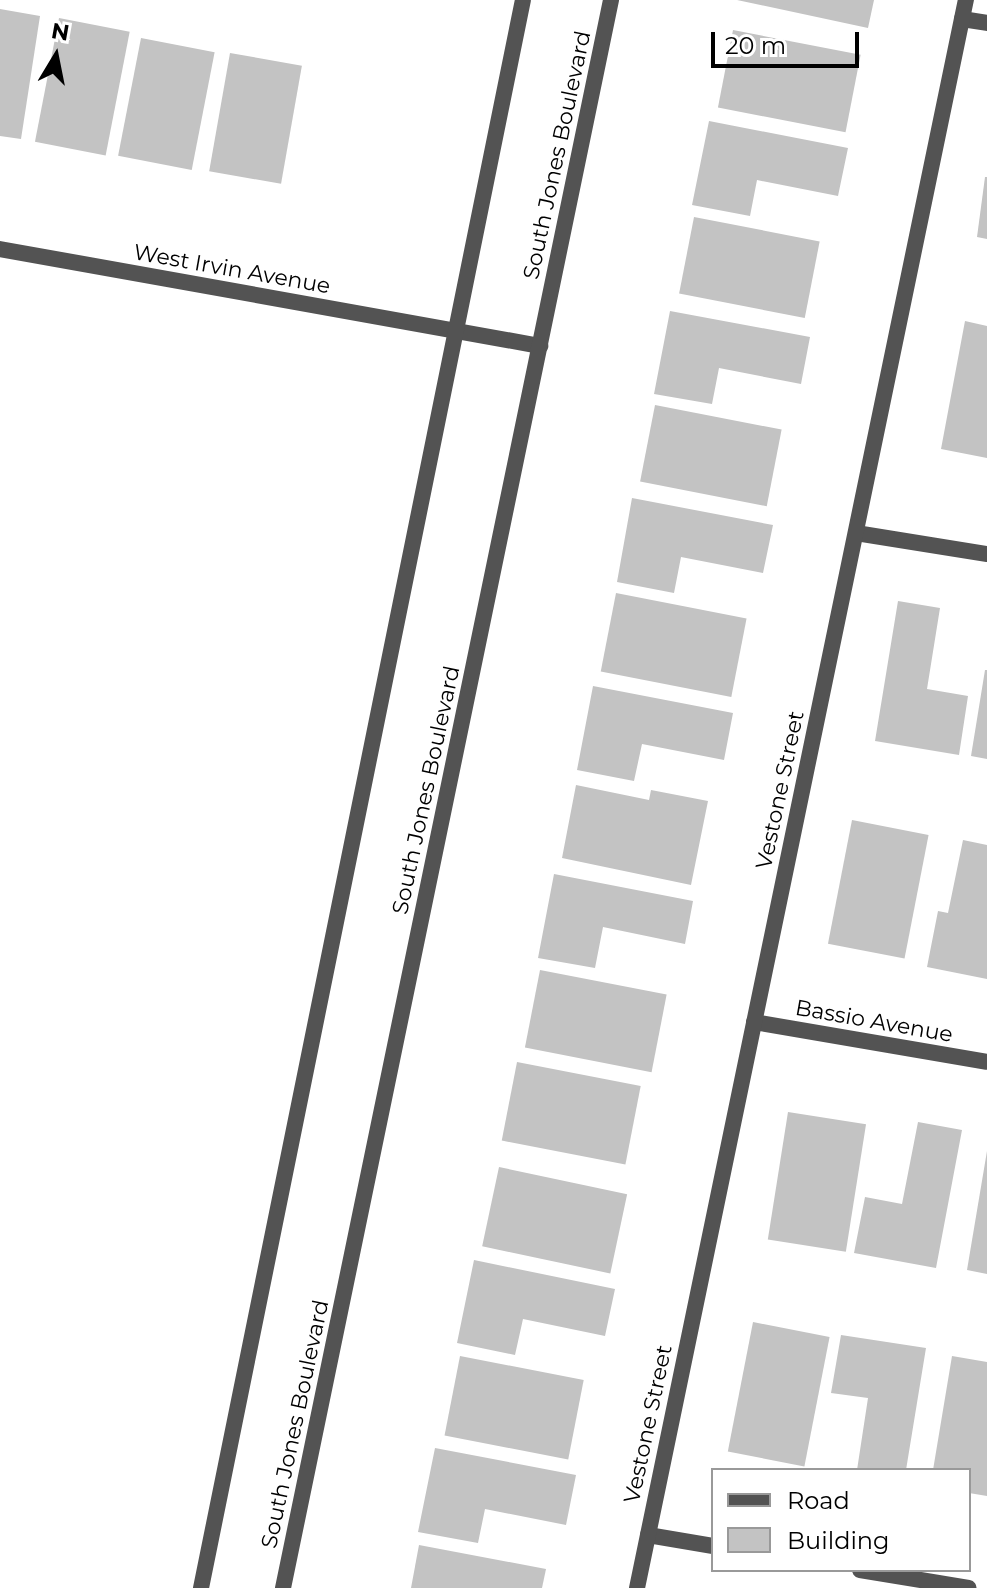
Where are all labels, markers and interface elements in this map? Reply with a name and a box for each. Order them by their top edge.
north arrow [16,16,96,96]
scale bar [715,16,863,66]
text: N [49,17,71,47]
street label: South Jones Boulevard [518,28,596,282]
text: 20 m [725,31,786,60]
street label: West Irvin Avenue [132,239,332,299]
street label: South Jones Boulevard [387,663,465,917]
street label: Vestone Street [750,709,810,871]
street label: Bassio Avenue [793,994,955,1048]
street label: South Jones Boulevard [256,1297,334,1551]
street label: Vestone Street [618,1343,678,1505]
legend [711,1468,971,1572]
text: Road [787,1486,850,1515]
text: Building [787,1526,890,1555]

